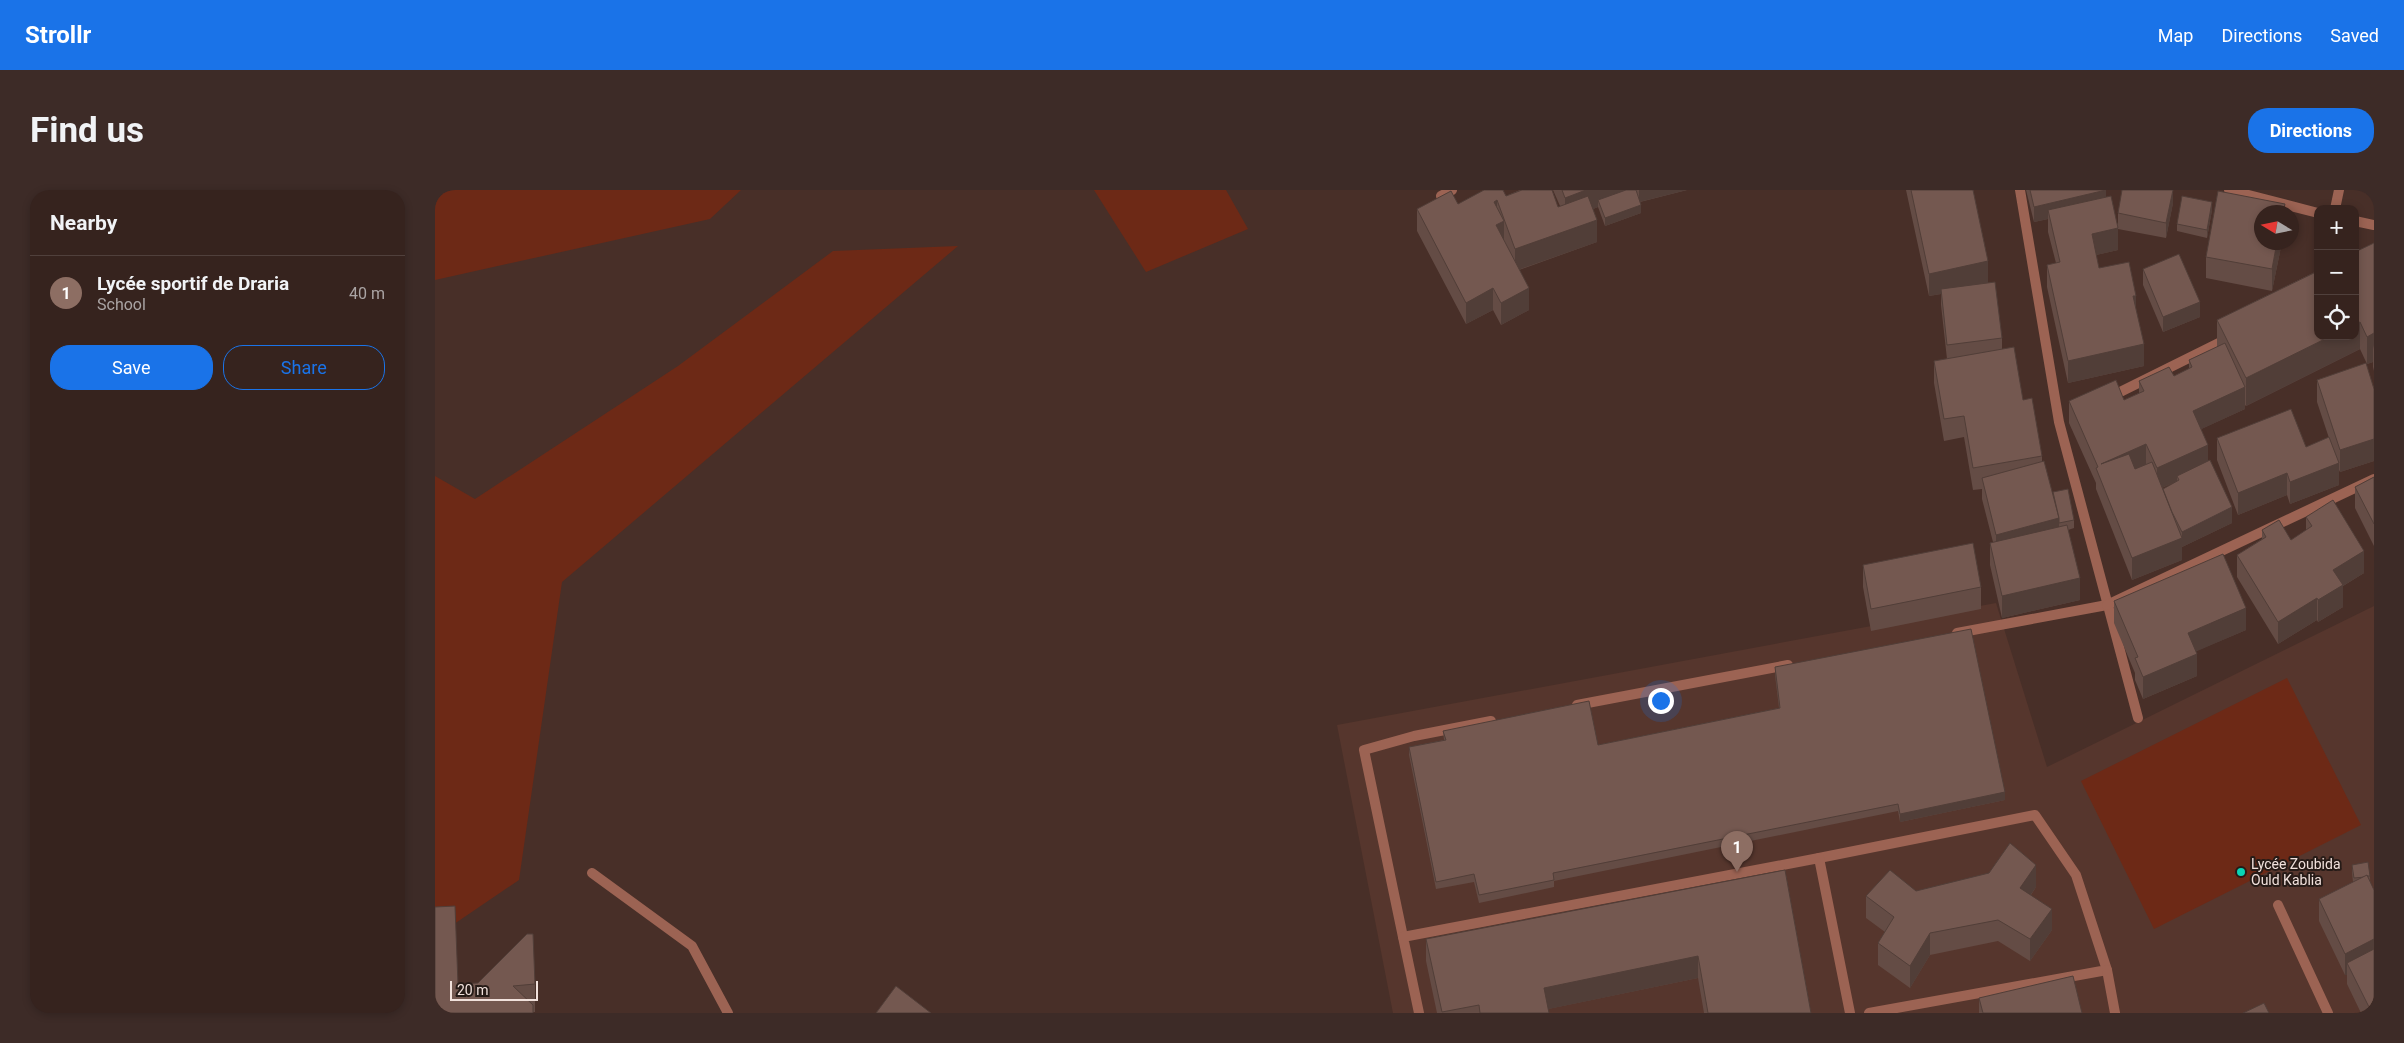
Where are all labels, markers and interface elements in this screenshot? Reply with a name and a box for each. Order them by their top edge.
text: Strollr [25,21,91,49]
text: Map [2158,25,2193,46]
text: Directions [2221,25,2302,46]
text: Saved [2330,25,2379,46]
button: Directions [2248,108,2374,153]
text: Find us [30,110,144,151]
north arrow [2254,205,2299,250]
map controls [2314,205,2359,340]
button: + [2314,205,2359,250]
text: Nearby [50,211,117,235]
button: − [2314,250,2359,295]
text: Lycée sportif de Draria [97,272,289,295]
text: 1 [61,284,71,303]
text: 40 m [349,284,385,303]
text: School [97,295,146,314]
button: locate [2314,295,2359,340]
button: Save [50,345,213,390]
button: Share [223,345,385,390]
your location [1648,688,1674,714]
pin: 1 [1721,831,1753,872]
place label: Lycée Zoubida Ould Kablia [2251,856,2341,888]
marker: Lycée Zoubida Ould Kablia [2235,866,2247,878]
scale bar [450,978,537,1001]
text: 20 m [457,982,489,998]

